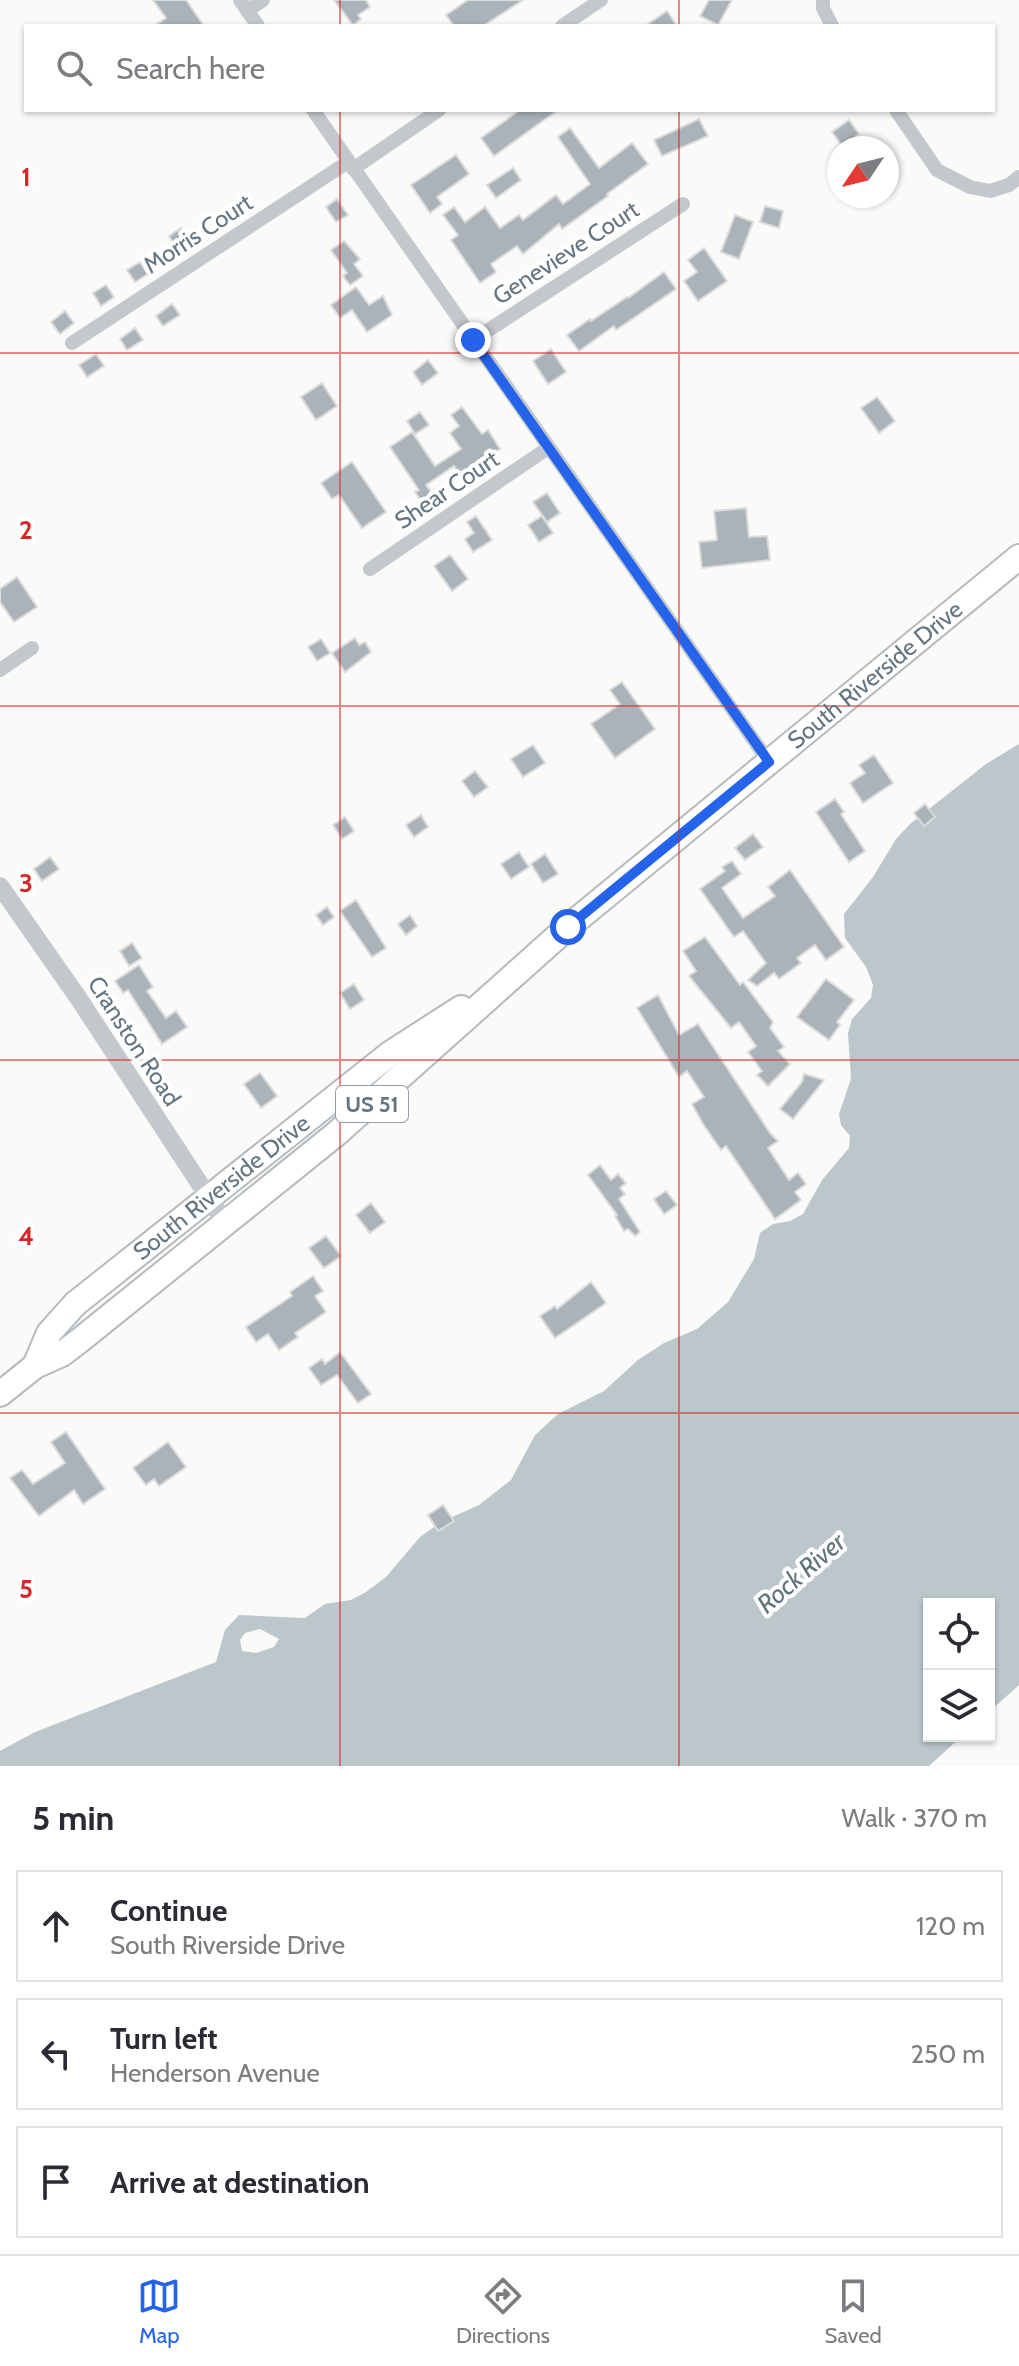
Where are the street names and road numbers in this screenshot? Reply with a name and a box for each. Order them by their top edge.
street label: Morris Court [138,188,258,279]
street label: Genevieve Court [487,195,644,311]
street label: Shear Court [389,444,504,535]
street label: South Riverside Drive [782,595,968,755]
street label: Cranston Road [82,970,187,1111]
road number: US 51 [336,1086,408,1122]
street label: South Riverside Drive [127,1108,315,1266]

